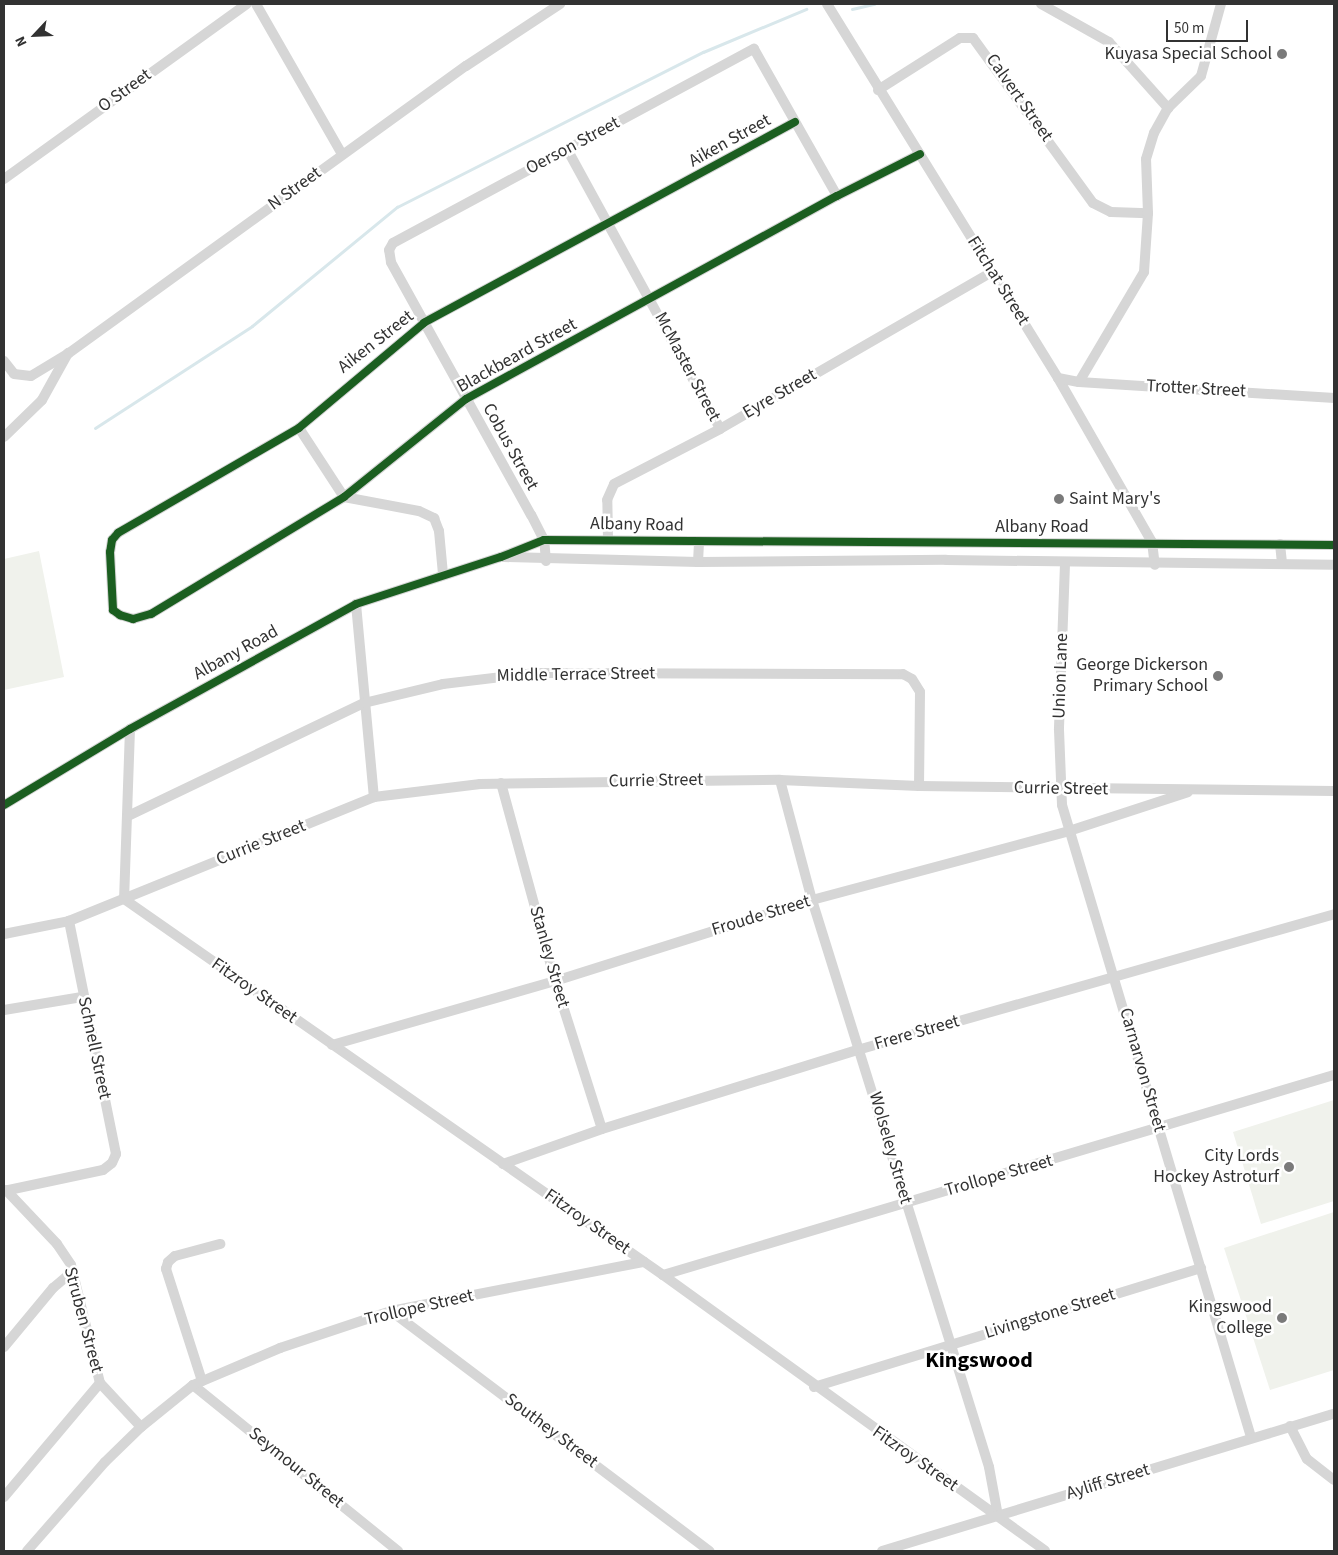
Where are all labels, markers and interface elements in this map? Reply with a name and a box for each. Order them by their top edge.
north arrow [10,10,60,60]
scale bar [1168,10,1250,42]
text: 50 m [1174,18,1204,39]
text: N [10,33,32,50]
place label: Kuyasa Special School [1105,43,1272,65]
marker: Kuyasa Special School [1276,48,1288,60]
street label: Calvert Street [981,50,1057,146]
street label: O Street [94,64,156,118]
street label: Aiken Street [685,110,775,172]
street label: Oerson Street [523,112,623,180]
street label: N Street [264,163,326,215]
street label: Fitchat Street [962,233,1034,329]
street label: Aiken Street [334,306,418,378]
street label: McMaster Street [649,309,725,425]
street label: Blackbeard Street [453,314,581,398]
street label: Eyre Street [739,364,821,424]
street label: Trotter Street [1146,376,1246,402]
street label: Cobus Street [477,400,543,494]
place label: Saint Mary's [1069,488,1161,510]
marker: Saint Mary's [1053,493,1065,505]
street label: Albany Road [590,513,684,537]
street label: Albany Road [995,516,1089,538]
street label: Albany Road [190,621,282,685]
street label: Union Lane [1049,633,1073,719]
place label: George Dickerson Primary School [1076,655,1208,698]
street label: Middle Terrace Street [497,663,655,687]
marker: George Dickerson Primary School [1212,670,1224,682]
street label: Currie Street [609,769,703,793]
street label: Currie Street [1014,777,1108,801]
street label: Currie Street [213,815,309,871]
street label: Froude Street [709,891,813,941]
street label: Stanley Street [524,904,574,1010]
street label: Fitzroy Street [207,953,301,1029]
street label: Schnell Street [73,995,115,1101]
street label: Carnarvon Street [1114,1006,1170,1134]
street label: Frere Street [872,1011,962,1055]
street label: Wolseley Street [864,1089,916,1207]
place label: City Lords Hockey Astroturf [1153,1146,1279,1188]
street label: Trollope Street [943,1150,1055,1202]
marker: City Lords Hockey Astroturf [1283,1161,1295,1173]
street label: Fitzroy Street [540,1184,634,1260]
street label: Struben Street [58,1265,108,1375]
street label: Livingstone Street [982,1284,1118,1344]
street label: Trollope Street [362,1285,476,1331]
place label: Kingswood College [1188,1297,1272,1340]
marker: Kingswood College [1276,1312,1288,1324]
district label: Kingswood [925,1348,1033,1374]
street label: Southey Street [500,1389,602,1473]
street label: Fitzroy Street [868,1421,962,1497]
street label: Seymour Street [244,1423,348,1513]
street label: Ayliff Street [1064,1459,1152,1505]

